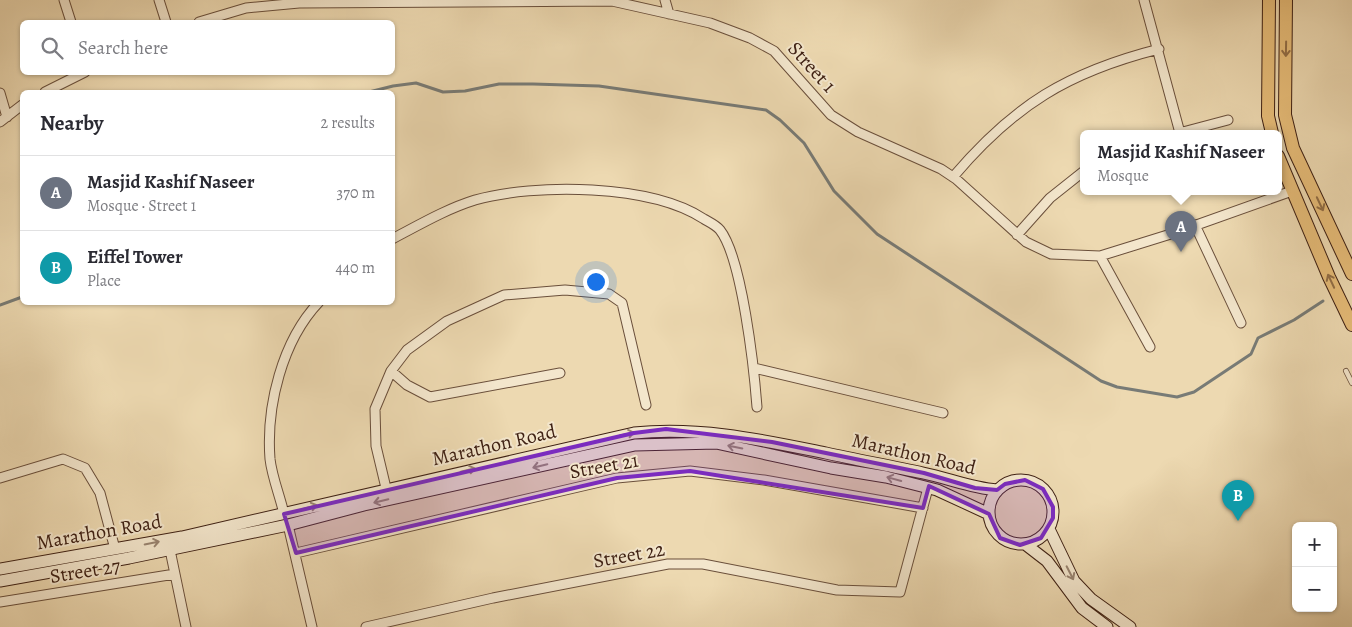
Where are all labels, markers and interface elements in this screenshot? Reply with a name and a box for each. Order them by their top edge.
search box [20,20,395,75]
icon: search [38,34,66,62]
text: Search here [78,35,168,61]
street label: Street 1 [782,36,842,98]
one-way arrow [1281,40,1291,56]
text: Nearby [40,109,103,137]
text: 2 results [320,112,375,134]
popup [1080,130,1282,195]
text: Masjid Kashif Naseer [1097,139,1265,165]
text: Mosque [1097,165,1149,187]
text: Masjid Kashif Naseer [87,169,255,195]
text: A [51,182,61,204]
text: 370 m [337,182,375,204]
text: Mosque · Street 1 [87,195,196,217]
one-way arrow [1315,196,1325,211]
pin: A [1165,211,1197,252]
text: Eiffel Tower [87,244,183,270]
text: B [51,257,61,279]
text: 440 m [335,257,375,279]
your location [583,269,609,295]
text: Place [87,270,121,292]
one-way arrow [1326,274,1335,289]
street label: Marathon Road [429,418,559,472]
street label: Marathon Road [849,427,979,481]
one-way arrow [618,429,634,438]
one-way arrow [727,442,743,451]
street label: Street 21 [567,447,641,485]
one-way arrow [532,462,548,471]
one-way arrow [460,465,476,474]
one-way arrow [886,474,902,483]
pin: B [1222,480,1254,521]
one-way arrow [374,497,390,506]
one-way arrow [302,502,318,512]
street label: Marathon Road [34,508,164,556]
map controls [1292,522,1337,612]
button: + [1292,522,1337,567]
street label: Street 22 [591,535,667,575]
one-way arrow [143,537,159,547]
street label: Street 27 [48,552,123,590]
one-way arrow [1066,565,1075,580]
button: − [1292,567,1337,612]

